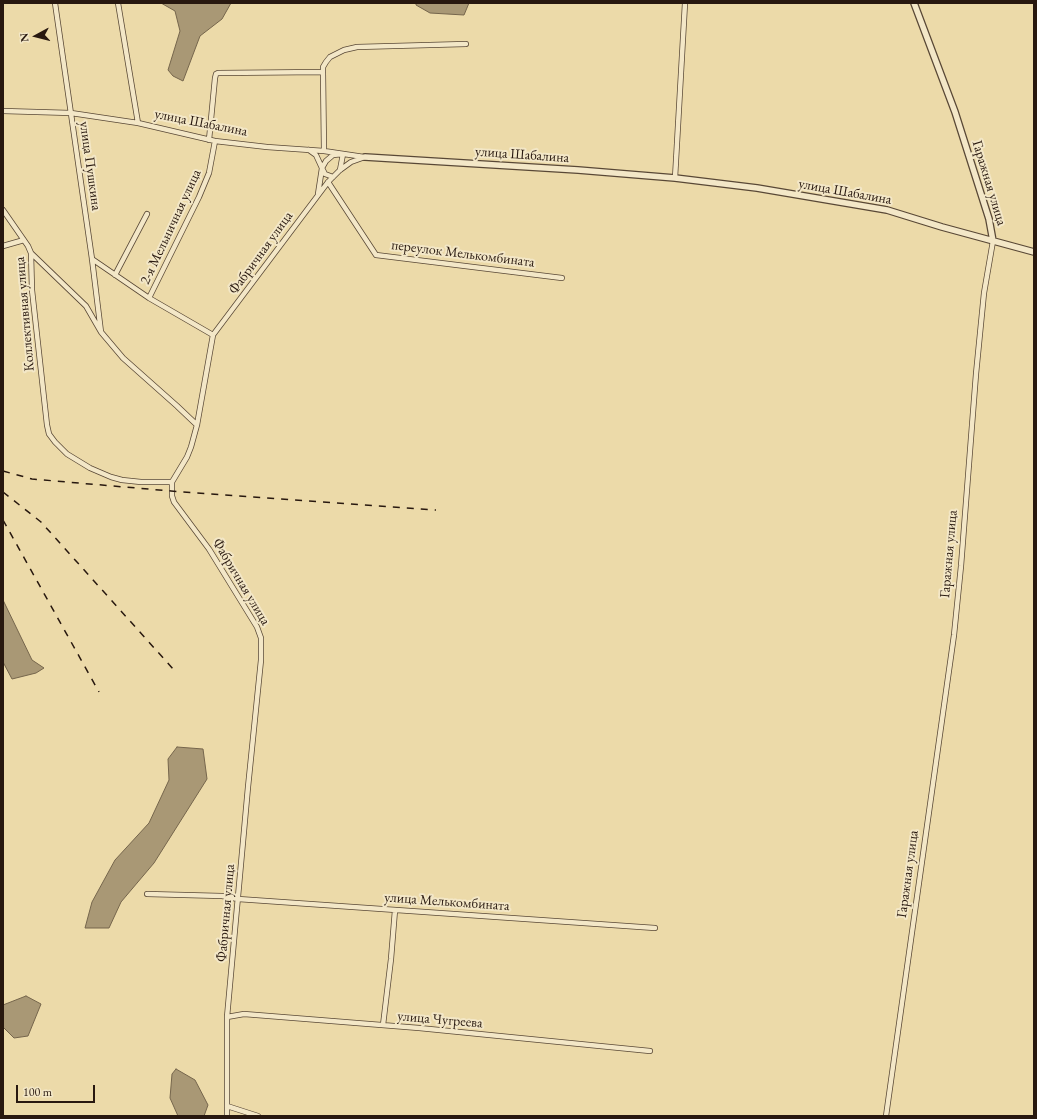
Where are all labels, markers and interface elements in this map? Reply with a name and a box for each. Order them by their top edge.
north arrow [16,16,56,56]
text: N [17,32,32,43]
street label: улица Шабалина [153,106,249,140]
street label: улица Пушкина [75,120,105,212]
street label: Гаражная улица [968,138,1010,228]
street label: улица Шабалина [474,143,570,167]
street label: 2-я Мельничная улица [137,167,205,287]
street label: улица Шабалина [797,176,893,208]
street label: Фабричная улица [225,208,297,298]
street label: переулок Мелькомбината [390,237,536,271]
street label: Коллективная улица [12,256,38,372]
street label: Гаражная улица [937,509,961,599]
street label: Фабричная улица [209,536,273,628]
street label: Гаражная улица [894,829,922,919]
street label: Фабричная улица [213,863,239,963]
street label: улица Мелькомбината [384,889,510,915]
street label: улица Чугреева [397,1008,483,1032]
scale bar [18,1077,97,1103]
text: 100 m [23,1084,52,1100]

